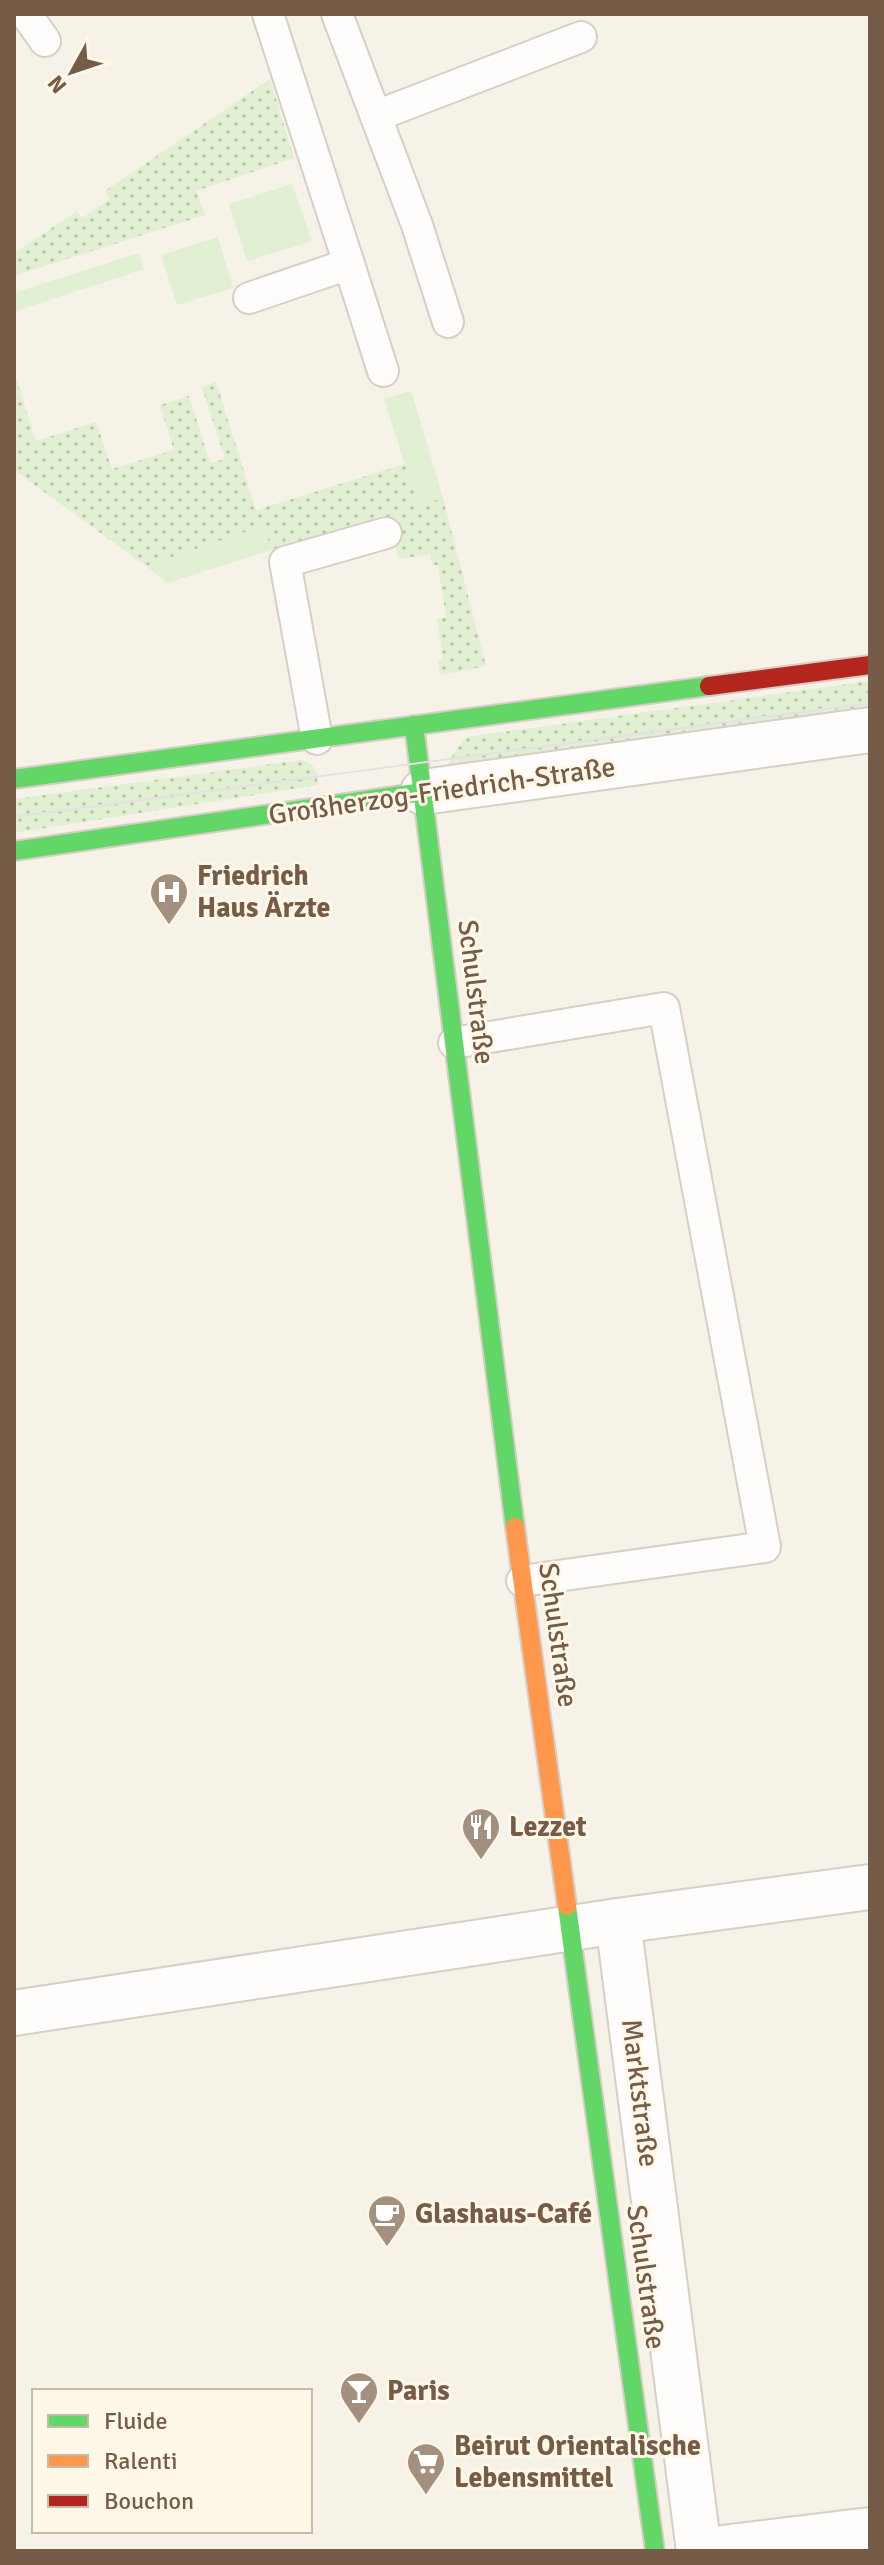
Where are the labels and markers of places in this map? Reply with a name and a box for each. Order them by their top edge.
place label: Friedrich Haus Ärzte [197,859,330,925]
hospital icon: Friedrich Haus Ärzte [148,871,190,926]
restaurant icon: Lezzet [460,1806,502,1861]
place label: Lezzet [509,1810,587,1844]
cafe icon: Glashaus-Café [366,2193,408,2248]
place label: Glashaus-Café [415,2197,592,2231]
bar icon: Paris [338,2370,380,2425]
place label: Paris [387,2374,450,2408]
place label: Beirut Orientalische Lebensmittel [454,2429,701,2495]
supermarket icon: Beirut Orientalische Lebensmittel [405,2441,447,2496]

